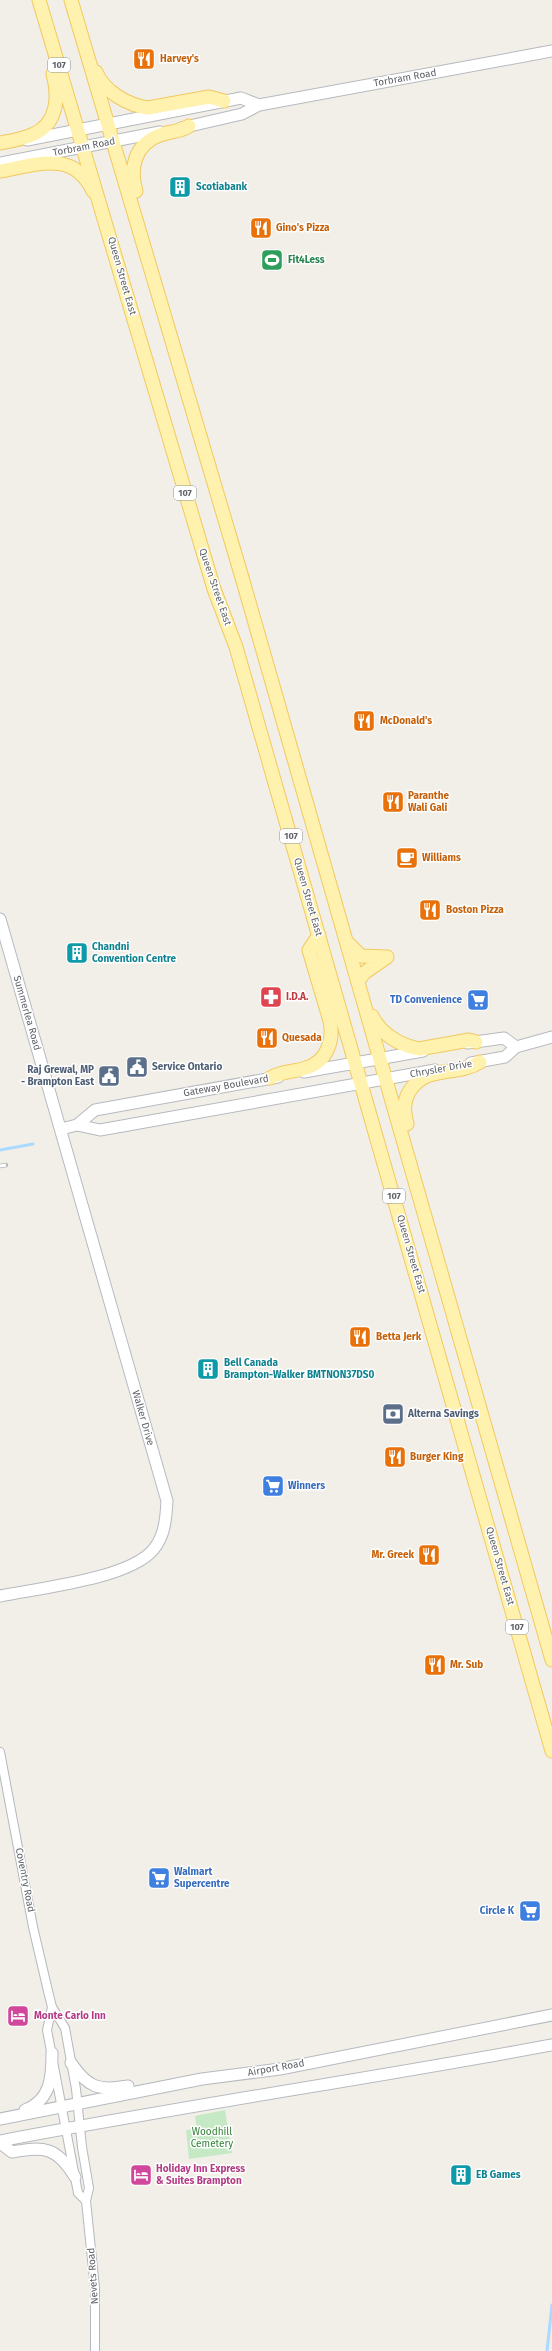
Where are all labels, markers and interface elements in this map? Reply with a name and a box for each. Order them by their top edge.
restaurant icon: Harvey's [131,46,157,72]
place label: Harvey's [160,53,199,65]
road number: 107 [48,58,70,72]
street label: Torbram Road [373,67,437,89]
street label: Torbram Road [52,135,116,159]
building icon: Scotiabank [167,174,193,200]
place label: Scotiabank [196,181,247,193]
restaurant icon: Gino's Pizza [248,215,274,241]
place label: Gino's Pizza [276,222,330,234]
street label: Queen Street East [105,236,139,317]
sports icon: Fit4Less [259,247,285,273]
place label: Fit4Less [288,254,325,266]
road number: 107 [174,486,196,500]
street label: Queen Street East [196,547,234,628]
restaurant icon: McDonald's [351,708,377,734]
place label: McDonald's [380,715,432,727]
restaurant icon: Paranthe Wali Gali [380,789,406,815]
place label: Paranthe Wali Gali [408,790,449,814]
road number: 107 [280,829,302,843]
cafe icon: Williams [394,845,420,871]
place label: Williams [422,852,461,864]
street label: Queen Street East [291,857,325,938]
restaurant icon: Boston Pizza [417,897,443,923]
place label: Boston Pizza [446,904,504,916]
building icon: Chandni Convention Centre [64,940,90,966]
place label: Chandni Convention Centre [92,941,177,965]
street label: Summerlea Road [11,974,43,1052]
pharmacy icon: I.D.A. [258,984,284,1010]
supermarket icon: TD Convenience [465,987,491,1013]
place label: I.D.A. [286,991,309,1003]
place label: TD Convenience [390,994,462,1006]
restaurant icon: Quesada [254,1025,280,1051]
place label: Quesada [282,1032,322,1044]
public building icon: Service Ontario [124,1054,150,1080]
street label: Chrysler Drive [409,1058,473,1080]
place label: Service Ontario [152,1061,222,1073]
public building icon: Raj Grewal, MP - Brampton East [96,1063,122,1089]
place label: Raj Grewal, MP - Brampton East [21,1064,94,1088]
street label: Gateway Boulevard [182,1073,270,1099]
road number: 107 [383,1189,405,1203]
street label: Queen Street East [394,1214,428,1295]
restaurant icon: Betta Jerk [347,1324,373,1350]
place label: Betta Jerk [376,1331,422,1343]
building icon: Bell Canada Brampton-Walker BMTNON37DS0 [195,1356,221,1382]
place label: Bell Canada Brampton-Walker BMTNON37DS0 [224,1357,374,1381]
street label: Walker Drive [129,1389,157,1447]
bank icon: Alterna Savings [380,1401,406,1427]
place label: Alterna Savings [407,1408,479,1420]
restaurant icon: Burger King [382,1444,408,1470]
place label: Burger King [410,1451,464,1463]
supermarket icon: Winners [260,1473,286,1499]
place label: Winners [288,1480,325,1492]
street label: Queen Street East [483,1526,517,1607]
restaurant icon: Mr. Greek [416,1542,442,1568]
place label: Mr. Greek [371,1549,414,1561]
road number: 107 [506,1620,528,1634]
restaurant icon: Mr. Sub [422,1652,448,1678]
place label: Mr. Sub [450,1659,483,1671]
street label: Coventry Road [13,1847,37,1913]
supermarket icon: Walmart Supercentre [146,1865,172,1891]
place label: Walmart Supercentre [174,1866,230,1890]
supermarket icon: Circle K [517,1898,543,1924]
place label: Circle K [480,1905,515,1917]
hotel icon: Monte Carlo Inn [5,2003,31,2029]
place label: Monte Carlo Inn [34,2010,106,2022]
street label: Airport Road [247,2057,305,2079]
park label: Woodhill Cemetery [191,2126,233,2150]
hotel icon: Holiday Inn Express & Suites Brampton [128,2162,154,2188]
building icon: EB Games [448,2162,474,2188]
place label: Holiday Inn Express & Suites Brampton [156,2163,245,2187]
place label: EB Games [476,2169,521,2181]
street label: Nevets Road [85,2247,101,2305]

